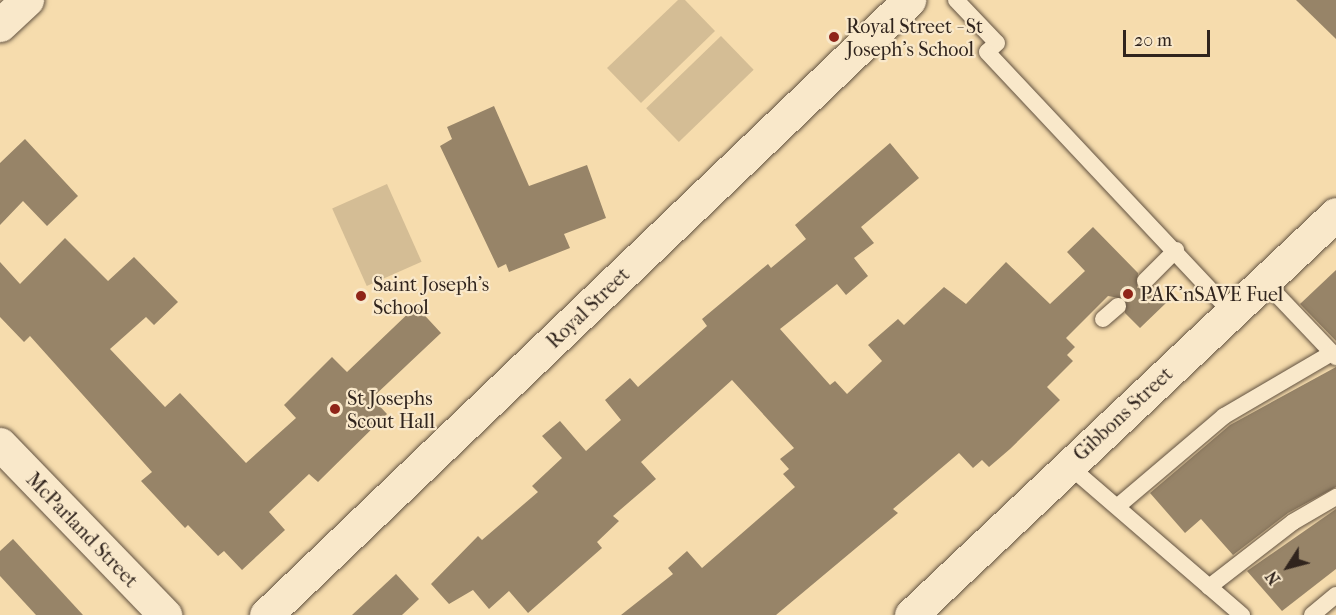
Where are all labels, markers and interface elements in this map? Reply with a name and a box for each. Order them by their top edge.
place label: Royal Street - St Joseph's School [846,14,983,61]
scale bar [1126,18,1213,56]
marker: Royal Street - St Joseph's School [827,30,841,44]
text: 20 m [1134,30,1172,51]
street label: Royal Street [542,263,634,353]
place label: Saint Joseph's School [373,272,489,319]
place label: PAK'nSAVE Fuel [1140,282,1283,306]
marker: PAK'nSAVE Fuel [1121,287,1135,301]
marker: Saint Joseph's School [354,289,368,303]
street label: Gibbons Street [1068,362,1178,466]
place label: St Josephs Scout Hall [347,386,435,433]
marker: St Josephs Scout Hall [328,402,342,416]
street label: McParland Street [21,468,143,592]
north arrow [1258,537,1318,597]
text: N [1262,567,1284,588]

